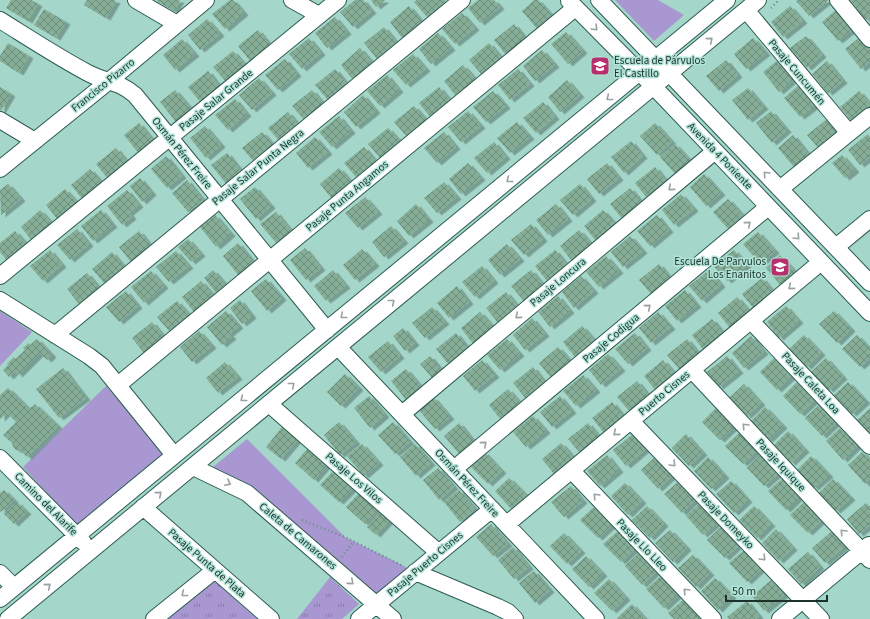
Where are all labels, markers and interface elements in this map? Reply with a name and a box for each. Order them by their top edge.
one-way arrow [590,23,598,31]
street label: Pasaje Cuncumén [765,36,829,108]
one-way arrow [706,37,713,44]
place label: Escuela de Párvulos El Castillo [614,53,705,81]
street label: Francisco Pizarro [68,55,138,115]
school or university icon: Escuela de Párvulos El Castillo [589,55,611,77]
street label: Pasaje Salar Grande [176,65,257,134]
one-way arrow [606,93,614,100]
street label: Osmán Pérez Freire [148,114,216,193]
street label: Avenida 4 Poniente [684,119,756,193]
street label: Pasaje Salar Punta Negra [209,125,307,209]
street label: Pasaje Punta Angamos [302,157,392,235]
one-way arrow [763,171,771,179]
one-way arrow [506,176,513,183]
one-way arrow [668,183,676,190]
one-way arrow [744,221,751,228]
one-way arrow [792,232,800,240]
street label: Pasaje Loncura [527,254,589,310]
place label: Escuela De Parvulos Los Enanitos [674,254,766,282]
school or university icon: Escuela De Parvulos Los Enanitos [769,256,791,278]
one-way arrow [789,283,796,290]
one-way arrow [388,300,395,307]
one-way arrow [644,304,651,311]
street label: Pasaje Codigua [579,310,643,366]
one-way arrow [341,312,348,319]
one-way arrow [515,312,522,319]
street label: Pasaje Caleta Loa [778,349,844,417]
street label: Puerto Cisnes [635,367,693,419]
one-way arrow [287,382,295,389]
one-way arrow [240,394,247,401]
one-way arrow [742,423,750,431]
one-way arrow [614,429,621,436]
street label: Pasaje Iquique [753,435,810,495]
one-way arrow [480,442,487,449]
street label: Osmán Pérez Freire [431,446,503,521]
street label: Pasaje Los Vilos [322,449,386,507]
one-way arrow [668,459,676,467]
street label: Camino del Alarife [11,469,81,539]
one-way arrow [224,478,231,486]
street label: Pasaje Domeyko [694,488,758,552]
one-way arrow [155,492,162,499]
one-way arrow [594,494,601,501]
street label: Caleta de Camarones [256,499,340,573]
street label: Pasaje Llo Lleo [613,515,671,575]
street label: Pasaje Punta de Plata [165,525,249,601]
street label: Pasaje Puerto Cisnes [384,528,466,600]
one-way arrow [841,529,848,536]
one-way arrow [758,553,766,561]
one-way arrow [346,577,354,584]
scale bar [726,577,827,603]
one-way arrow [43,583,51,590]
text: 50 m [732,583,756,600]
one-way arrow [683,588,690,596]
one-way arrow [182,590,189,597]

